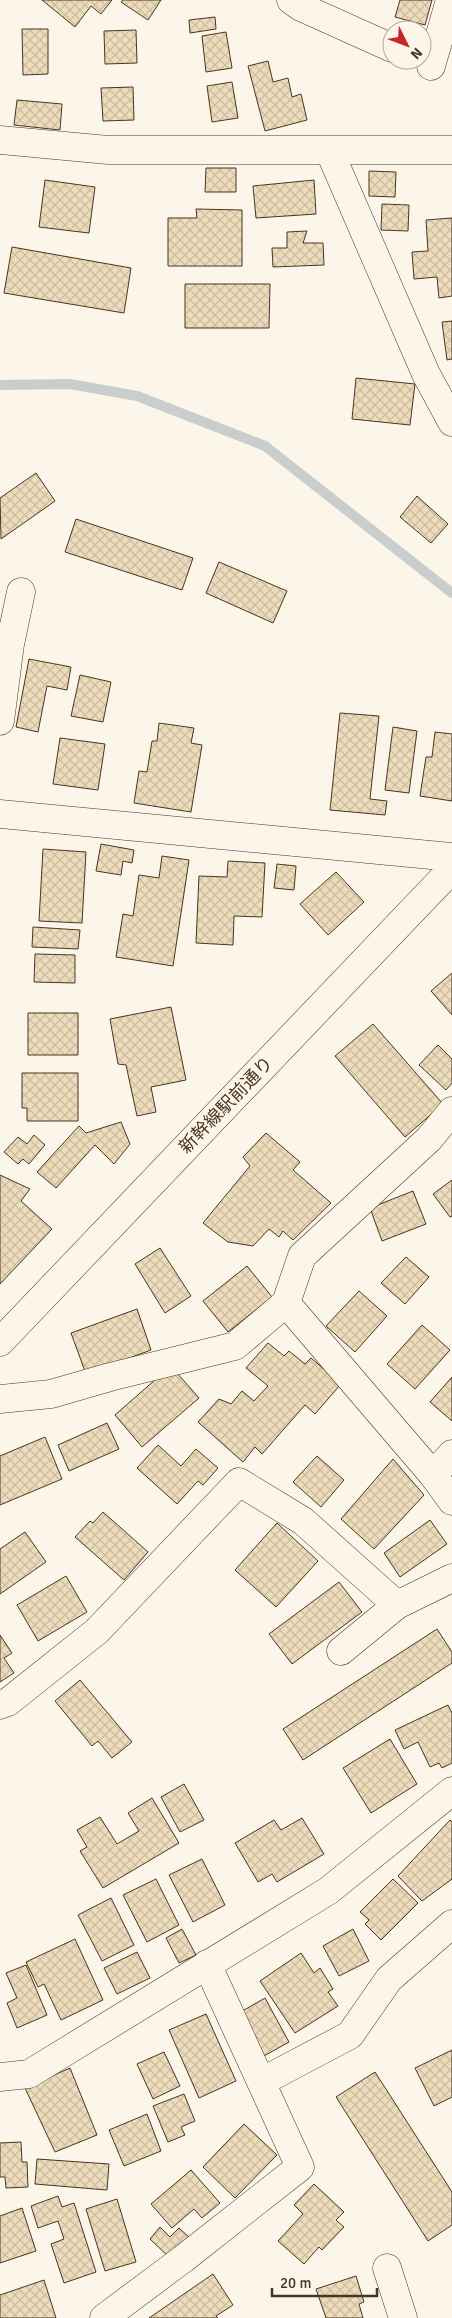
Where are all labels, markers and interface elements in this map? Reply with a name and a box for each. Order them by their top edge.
north arrow [382,20,432,70]
text: N [407,44,426,63]
street label: 新幹線駅前通り [174,1052,278,1158]
scale bar [272,2266,377,2298]
text: 20 m [280,2274,311,2292]

